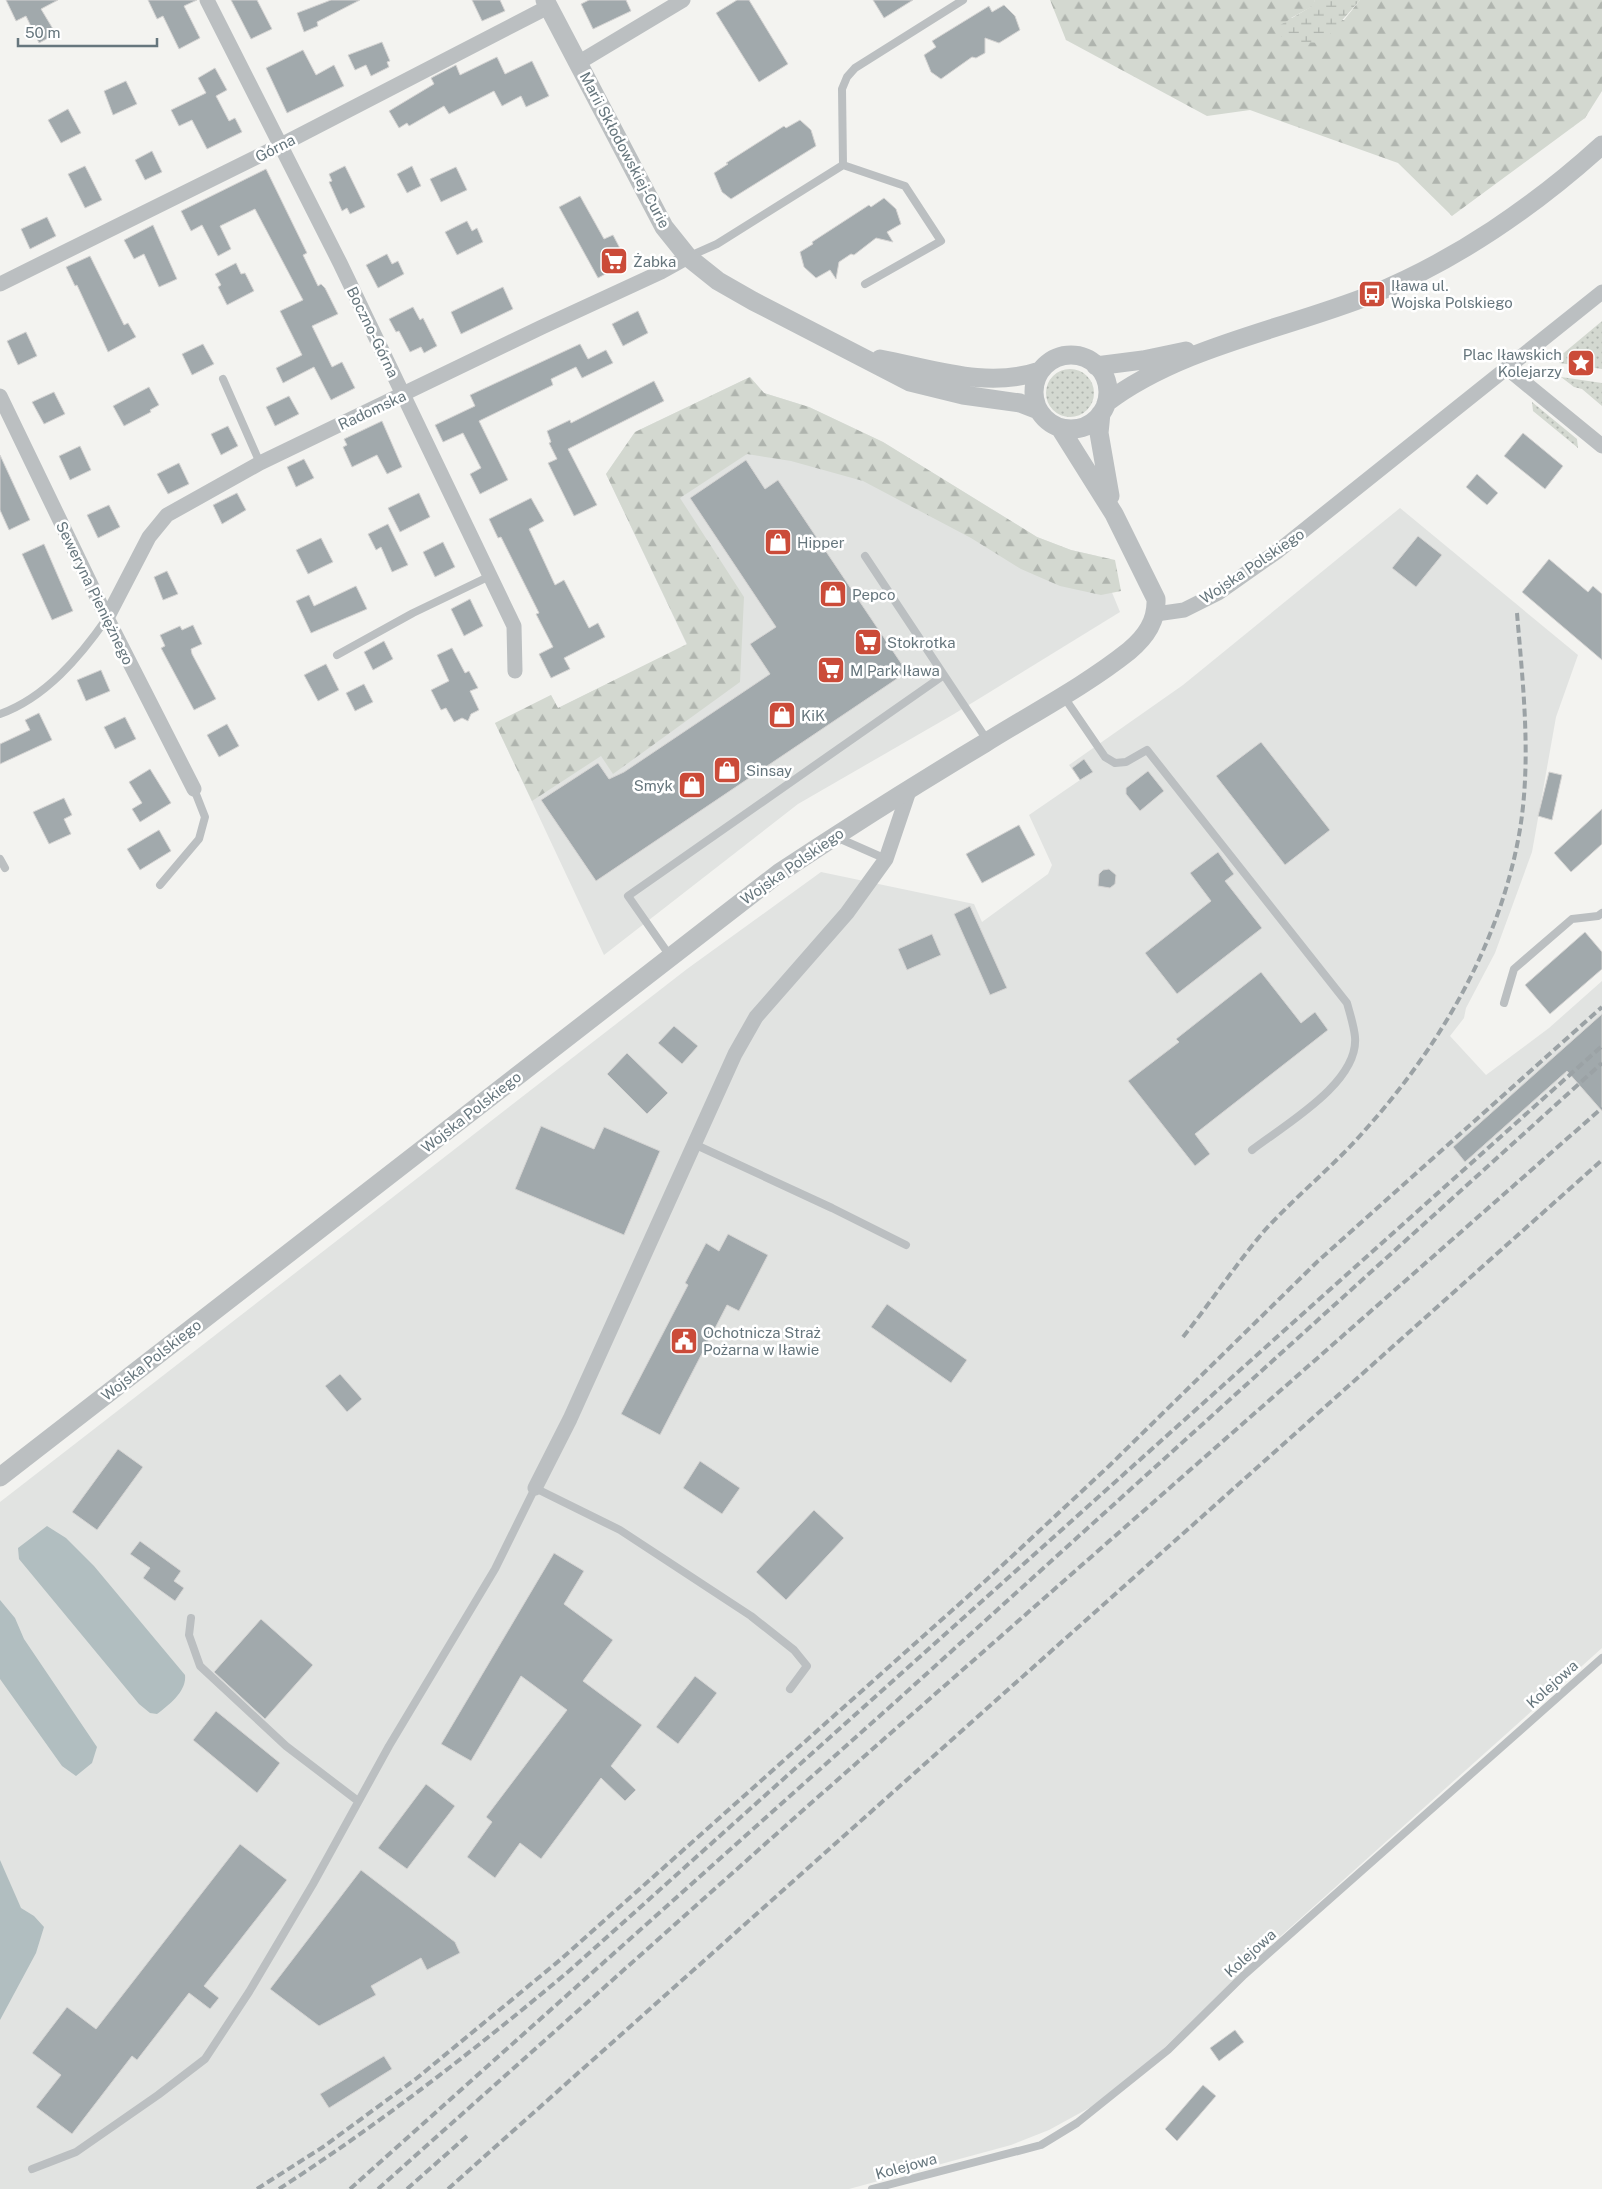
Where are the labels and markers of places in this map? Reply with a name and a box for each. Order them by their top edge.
supermarket icon: Żabka [599,246,629,276]
place label: Żabka [633,252,676,270]
place label: Iława ul. Wojska Polskiego [1391,277,1513,311]
bus stop icon: Iława ul. Wojska Polskiego [1357,279,1387,309]
place label: Plac Iławskich Kolejarzy [1463,346,1562,380]
place icon: Plac Iławskich Kolejarzy [1566,348,1596,378]
shop icon: Hipper [763,527,793,557]
place label: Hipper [797,534,845,551]
shop icon: Pepco [818,579,848,609]
place label: Pepco [852,586,895,603]
supermarket icon: Stokrotka [853,627,883,657]
place label: Stokrotka [887,634,956,651]
supermarket icon: M Park Iława [816,655,846,685]
place label: M Park Iława [850,662,940,679]
shop icon: KiK [767,700,797,730]
place label: KiK [801,707,825,724]
shop icon: Sinsay [712,755,742,785]
place label: Sinsay [746,762,792,779]
shop icon: Smyk [677,770,707,800]
place label: Smyk [634,777,673,794]
place label: Ochotnicza Straż Pożarna w Iławie [703,1324,821,1358]
public building icon: Ochotnicza Straż Pożarna w Iławie [669,1326,699,1356]

